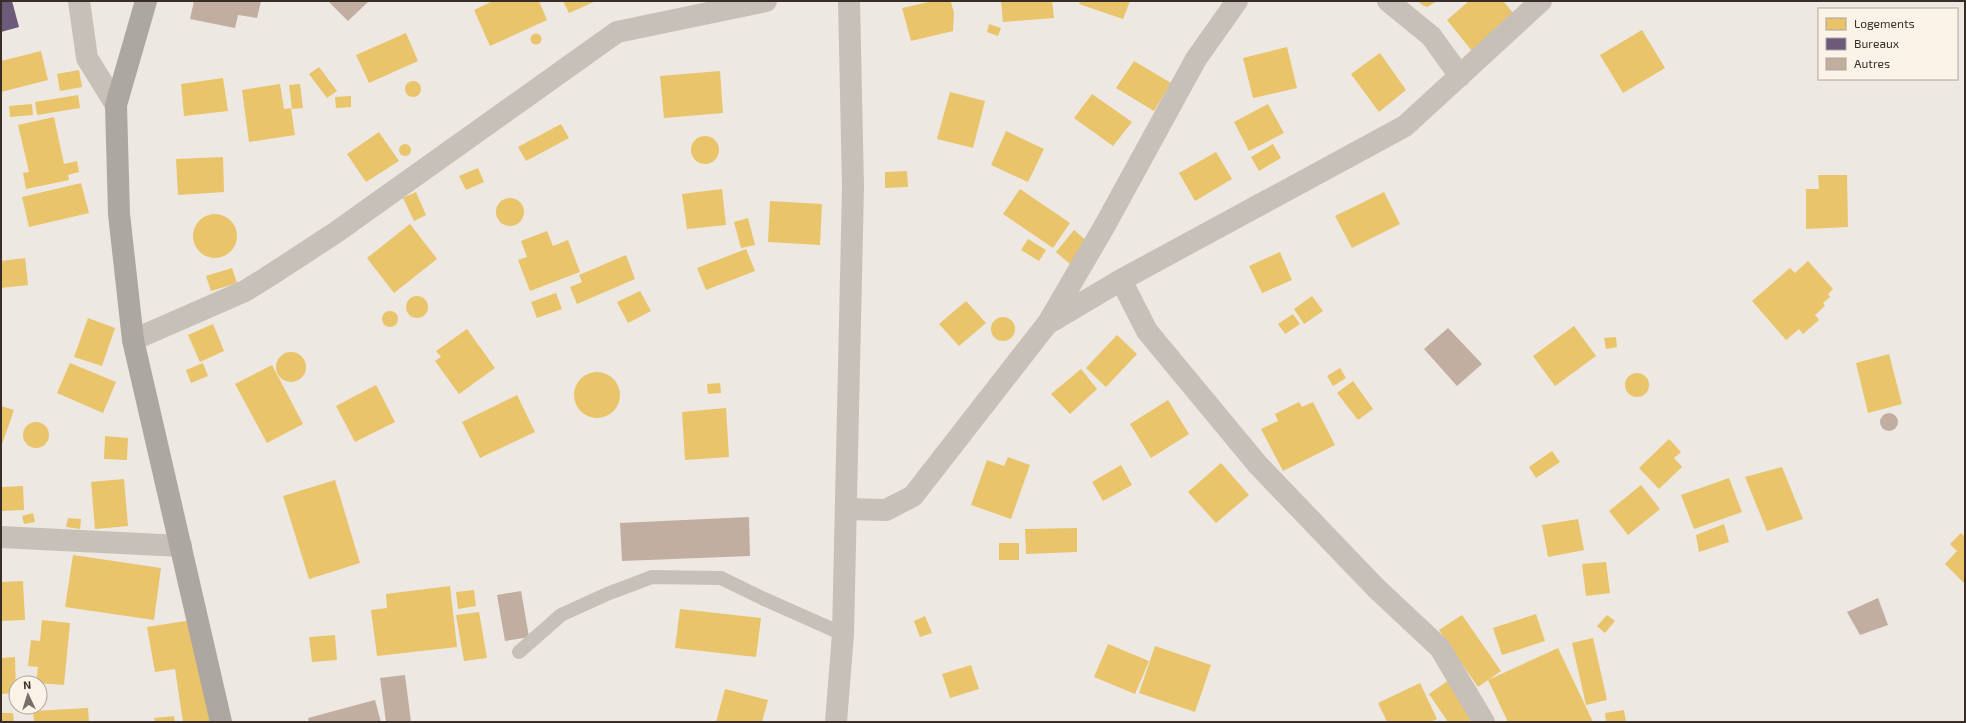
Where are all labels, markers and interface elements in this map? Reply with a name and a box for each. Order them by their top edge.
legend [1818,8,1958,80]
text: Logements [1854,16,1915,30]
text: Bureaux [1854,36,1900,50]
text: Autres [1854,56,1890,70]
north arrow [8,675,48,715]
text: N [23,678,32,691]

